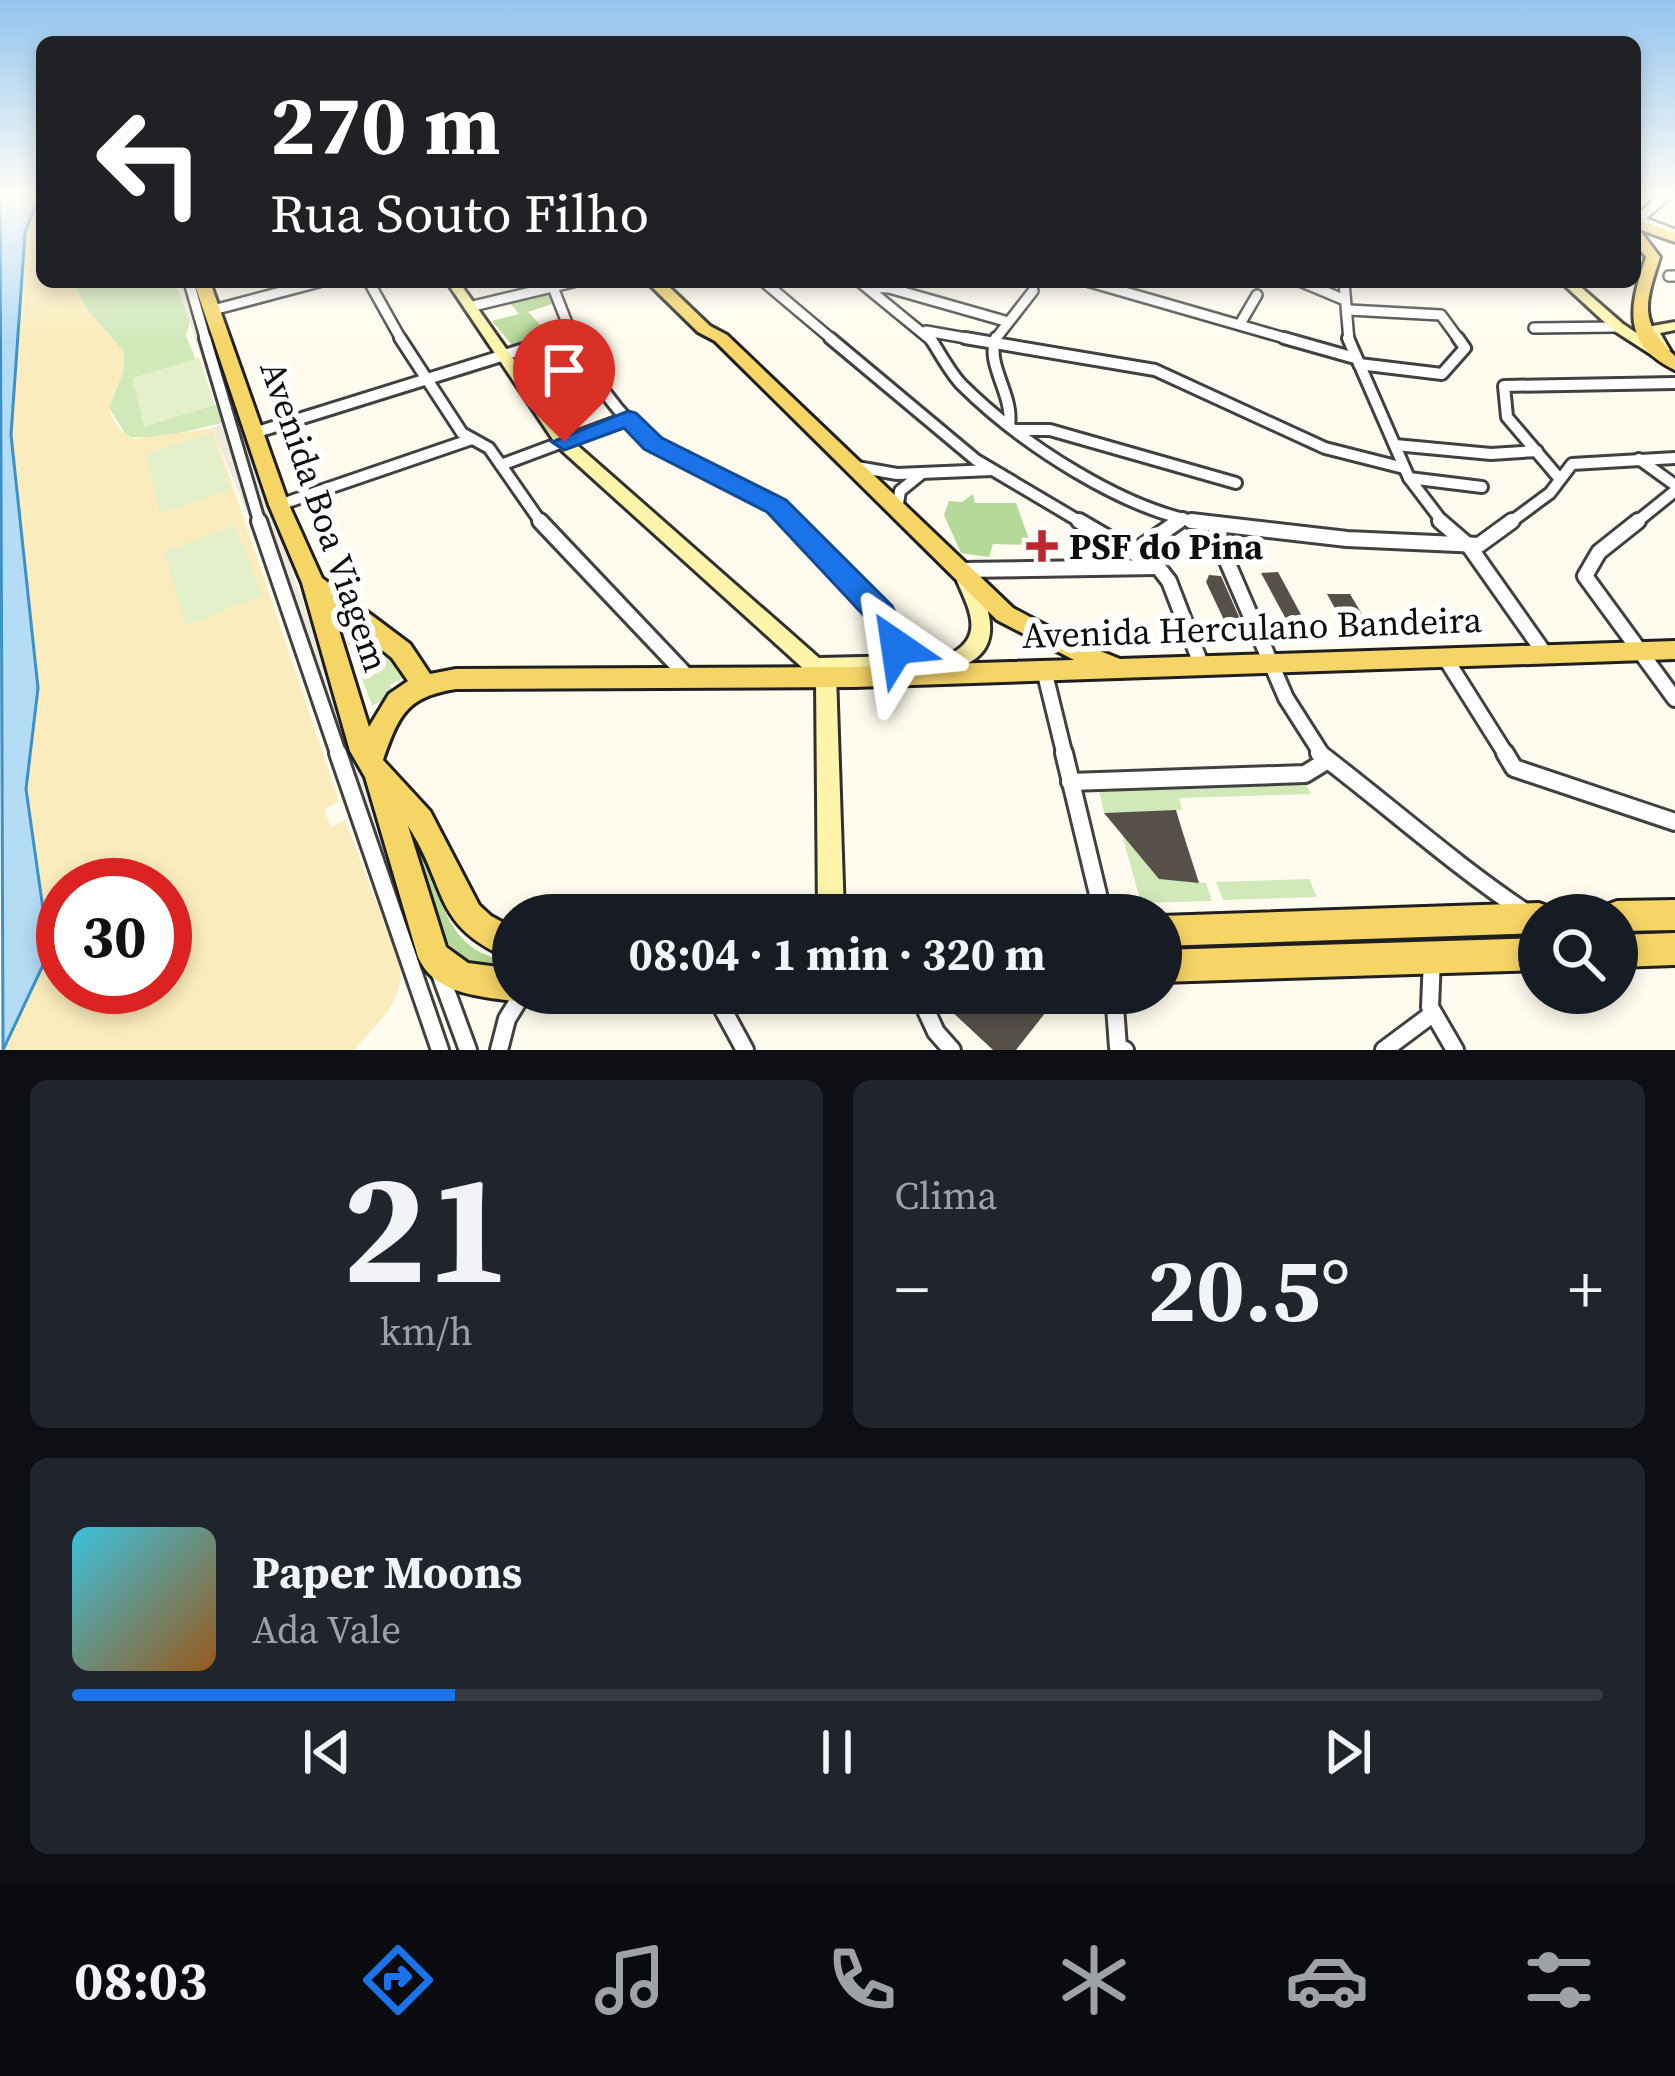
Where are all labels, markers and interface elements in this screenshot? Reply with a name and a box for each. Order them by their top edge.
text: 270 m [270,67,501,182]
icon: left [72,84,228,240]
text: Rua Souto Filho [270,176,649,250]
pin [513,319,615,442]
icon: arrive [531,337,597,403]
street label: Avenida Boa Viagem [248,354,401,678]
place label: PSF do Pina [1069,522,1264,571]
marker: PSF do Pina [1026,530,1058,562]
position arrow [834,584,960,710]
street label: Avenida Herculano Bandeira [1021,595,1483,660]
speed limit sign: 30 [36,858,192,1014]
map controls [1518,894,1638,1014]
button: search [1518,894,1638,1014]
text: 08:04 · 1 min · 320 m [629,923,1045,985]
text: 21 [342,1120,511,1334]
text: Clima [895,1169,997,1222]
text: 20.5° [1147,1228,1350,1351]
text: − [895,1244,929,1334]
text: + [1568,1244,1603,1334]
text: km/h [380,1305,473,1358]
text: Paper Moons [252,1541,522,1603]
text: Ada Vale [252,1603,401,1656]
icon: previous [294,1719,360,1785]
icon: pause [804,1719,870,1785]
icon: next [1315,1719,1381,1785]
icon: directions [356,1938,440,2022]
icon: music [588,1938,672,2022]
icon: phone [820,1938,904,2022]
icon: climate [1052,1938,1136,2022]
icon: car [1285,1938,1369,2022]
icon: filters [1517,1938,1601,2022]
text: 08:03 [74,1943,207,2017]

